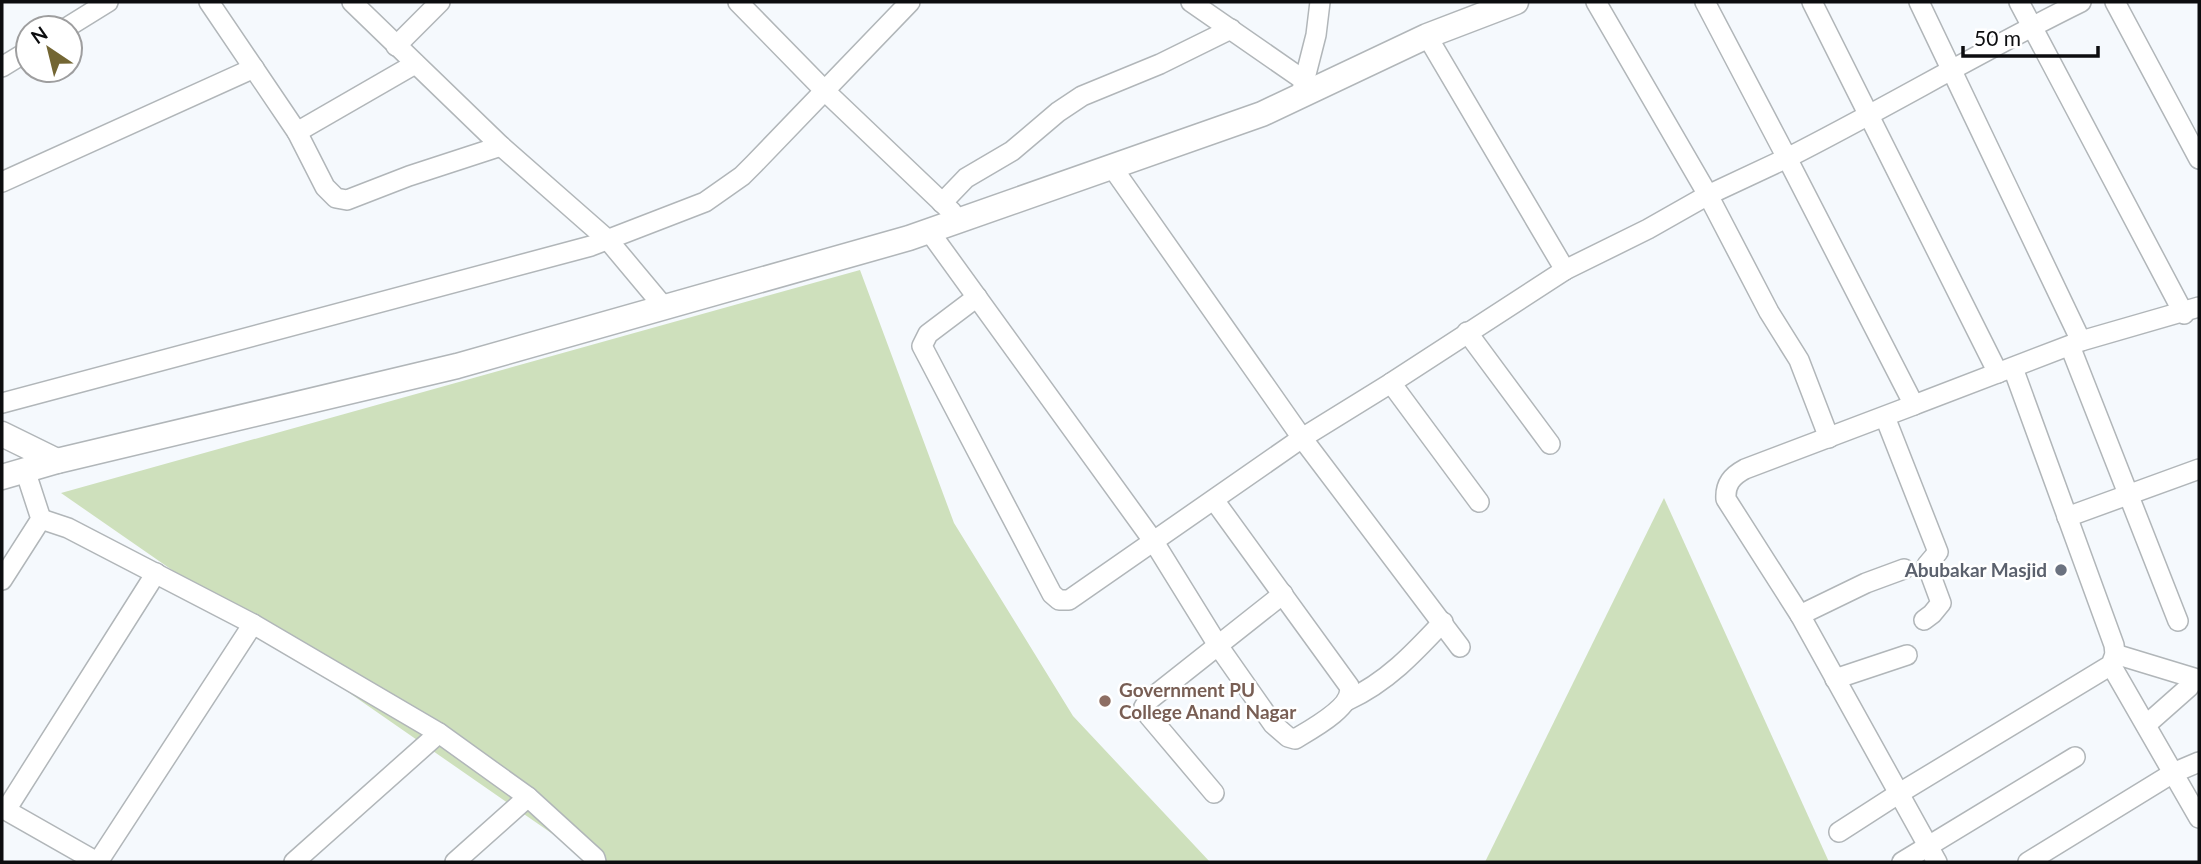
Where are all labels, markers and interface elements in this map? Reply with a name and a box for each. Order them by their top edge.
north arrow [14,14,84,84]
scale bar [1963,14,2098,58]
text: N [26,21,52,48]
text: 50 m [1974,25,2021,50]
place label: Abubakar Masjid [1904,558,2047,581]
marker: Abubakar Masjid [2053,562,2069,578]
place label: Government PU College Anand Nagar [1119,678,1297,723]
marker: Government PU College Anand Nagar [1097,693,1113,709]

